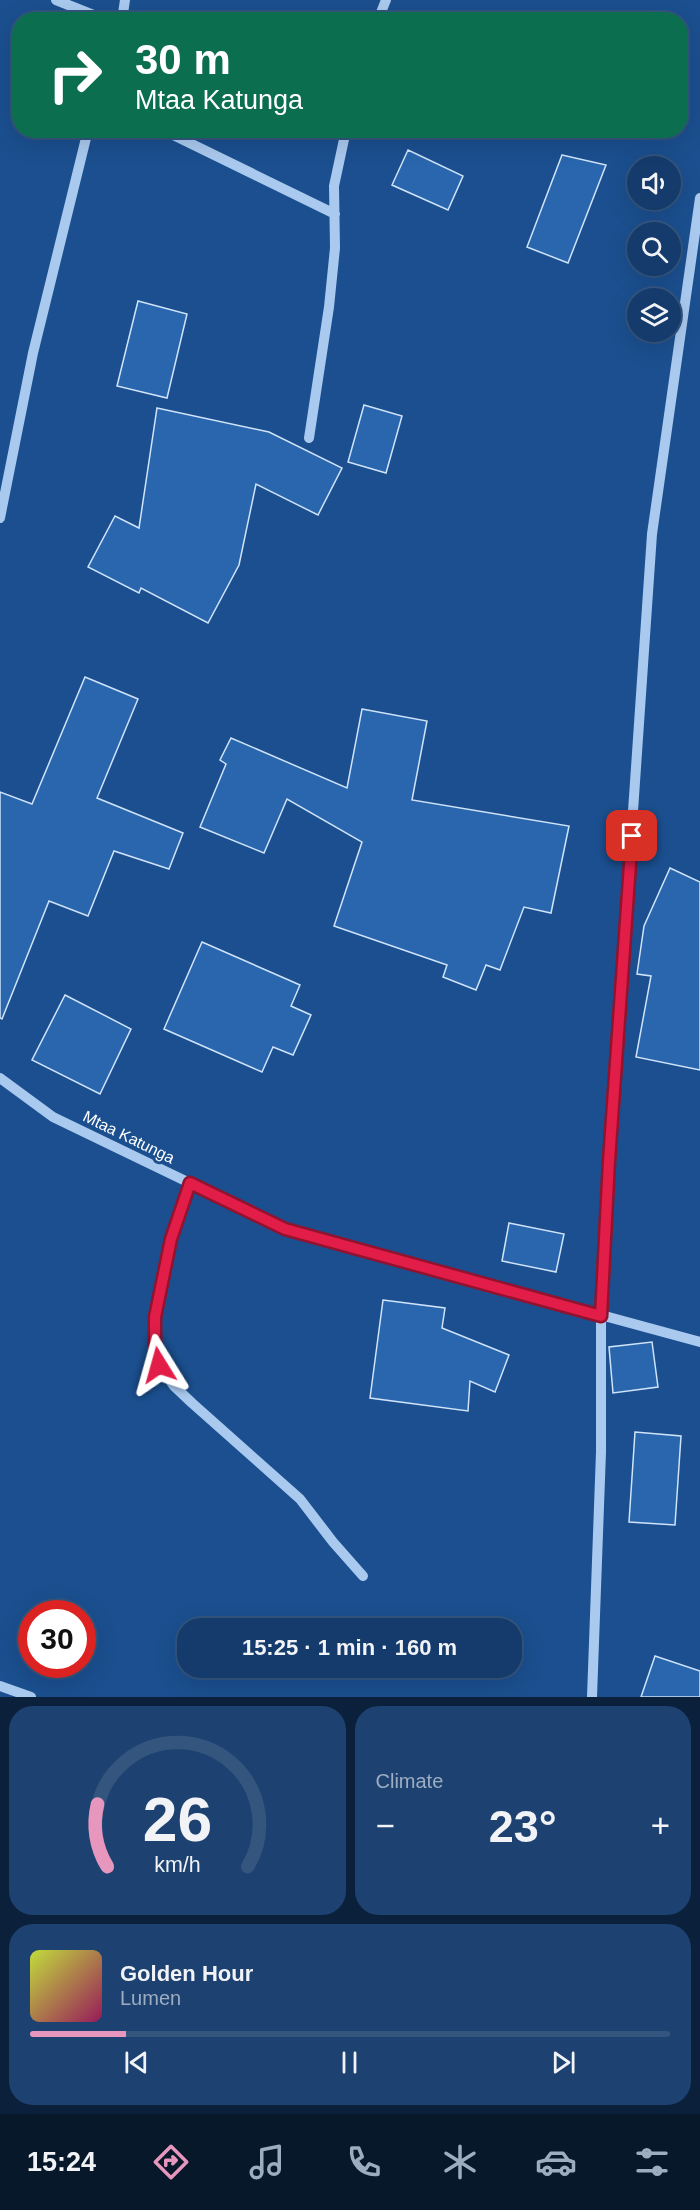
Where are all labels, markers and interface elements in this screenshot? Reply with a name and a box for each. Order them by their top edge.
icon: right [36,36,114,114]
text: 30 m [135,36,231,83]
text: Mtaa Katunga [135,85,303,115]
map controls [627,156,681,342]
button: sound [627,156,681,210]
button: search [627,222,681,276]
button: layers [627,288,681,342]
pin [606,810,657,861]
icon: arrive [615,819,648,852]
street label: Mtaa Katunga [81,1108,178,1167]
position arrow [127,1333,191,1397]
speed limit sign: 30 [18,1600,96,1678]
text: 15:25 · 1 min · 160 m [242,1635,457,1660]
text: Climate [376,1770,443,1792]
text: 26 [143,1785,212,1854]
text: 23° [489,1801,557,1852]
text: − [376,1807,395,1844]
text: + [651,1807,670,1844]
text: km/h [154,1854,200,1878]
text: Golden Hour [120,1961,253,1986]
text: Lumen [120,1987,181,2009]
icon: previous [120,2046,153,2079]
icon: pause [333,2046,366,2079]
icon: next [547,2046,580,2079]
icon: directions [150,2141,192,2183]
icon: music [246,2141,288,2183]
icon: phone [343,2141,385,2183]
icon: climate [439,2141,481,2183]
icon: car [535,2141,577,2183]
icon: filters [631,2141,673,2183]
text: 15:24 [27,2147,96,2177]

